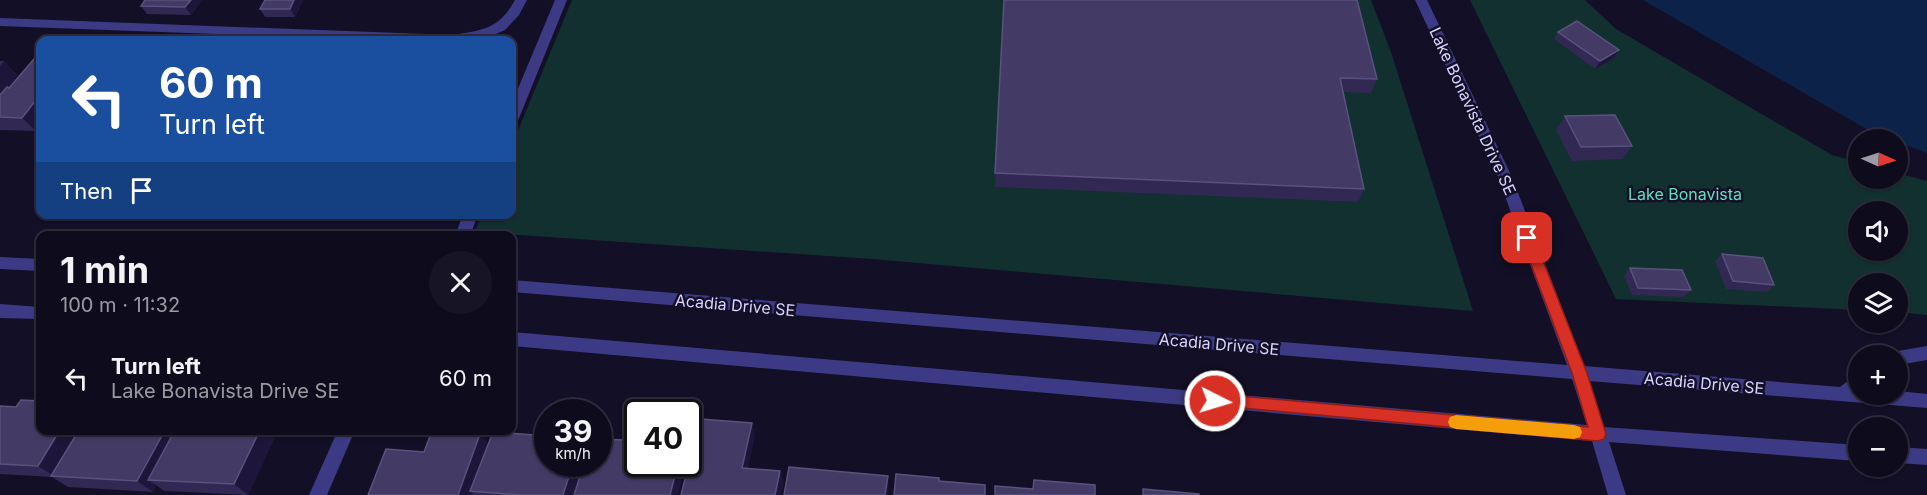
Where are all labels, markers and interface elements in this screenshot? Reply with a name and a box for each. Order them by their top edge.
street label: Lake Bonavista Drive SE [1425,24,1521,198]
text: 60 m [159,57,263,108]
icon: left [60,60,138,138]
text: Turn left [159,108,265,141]
north arrow [1848,129,1908,189]
map controls [1848,129,1908,477]
icon: arrive [125,174,158,207]
text: Then [60,178,113,204]
park label: Lake Bonavista [1628,184,1742,204]
button: sound [1848,201,1908,261]
pin [1501,212,1552,263]
icon: arrive [1510,221,1543,254]
text: 1 min [60,248,149,292]
button: close [429,251,492,314]
button: layers [1848,273,1908,333]
street label: Acadia Drive SE [674,290,796,320]
text: 100 m · 11:32 [60,293,180,317]
street label: Acadia Drive SE [1158,329,1280,359]
button: + [1848,345,1908,405]
text: Turn left [111,353,201,379]
icon: left [60,362,93,395]
text: 60 m [439,365,492,391]
street label: Acadia Drive SE [1643,368,1765,398]
position arrow [1183,369,1247,433]
text: Lake Bonavista Drive SE [111,379,339,403]
speed limit sign: 40 [624,399,702,477]
text: 39 [554,413,592,449]
button: − [1848,417,1908,477]
text: km/h [555,444,591,463]

